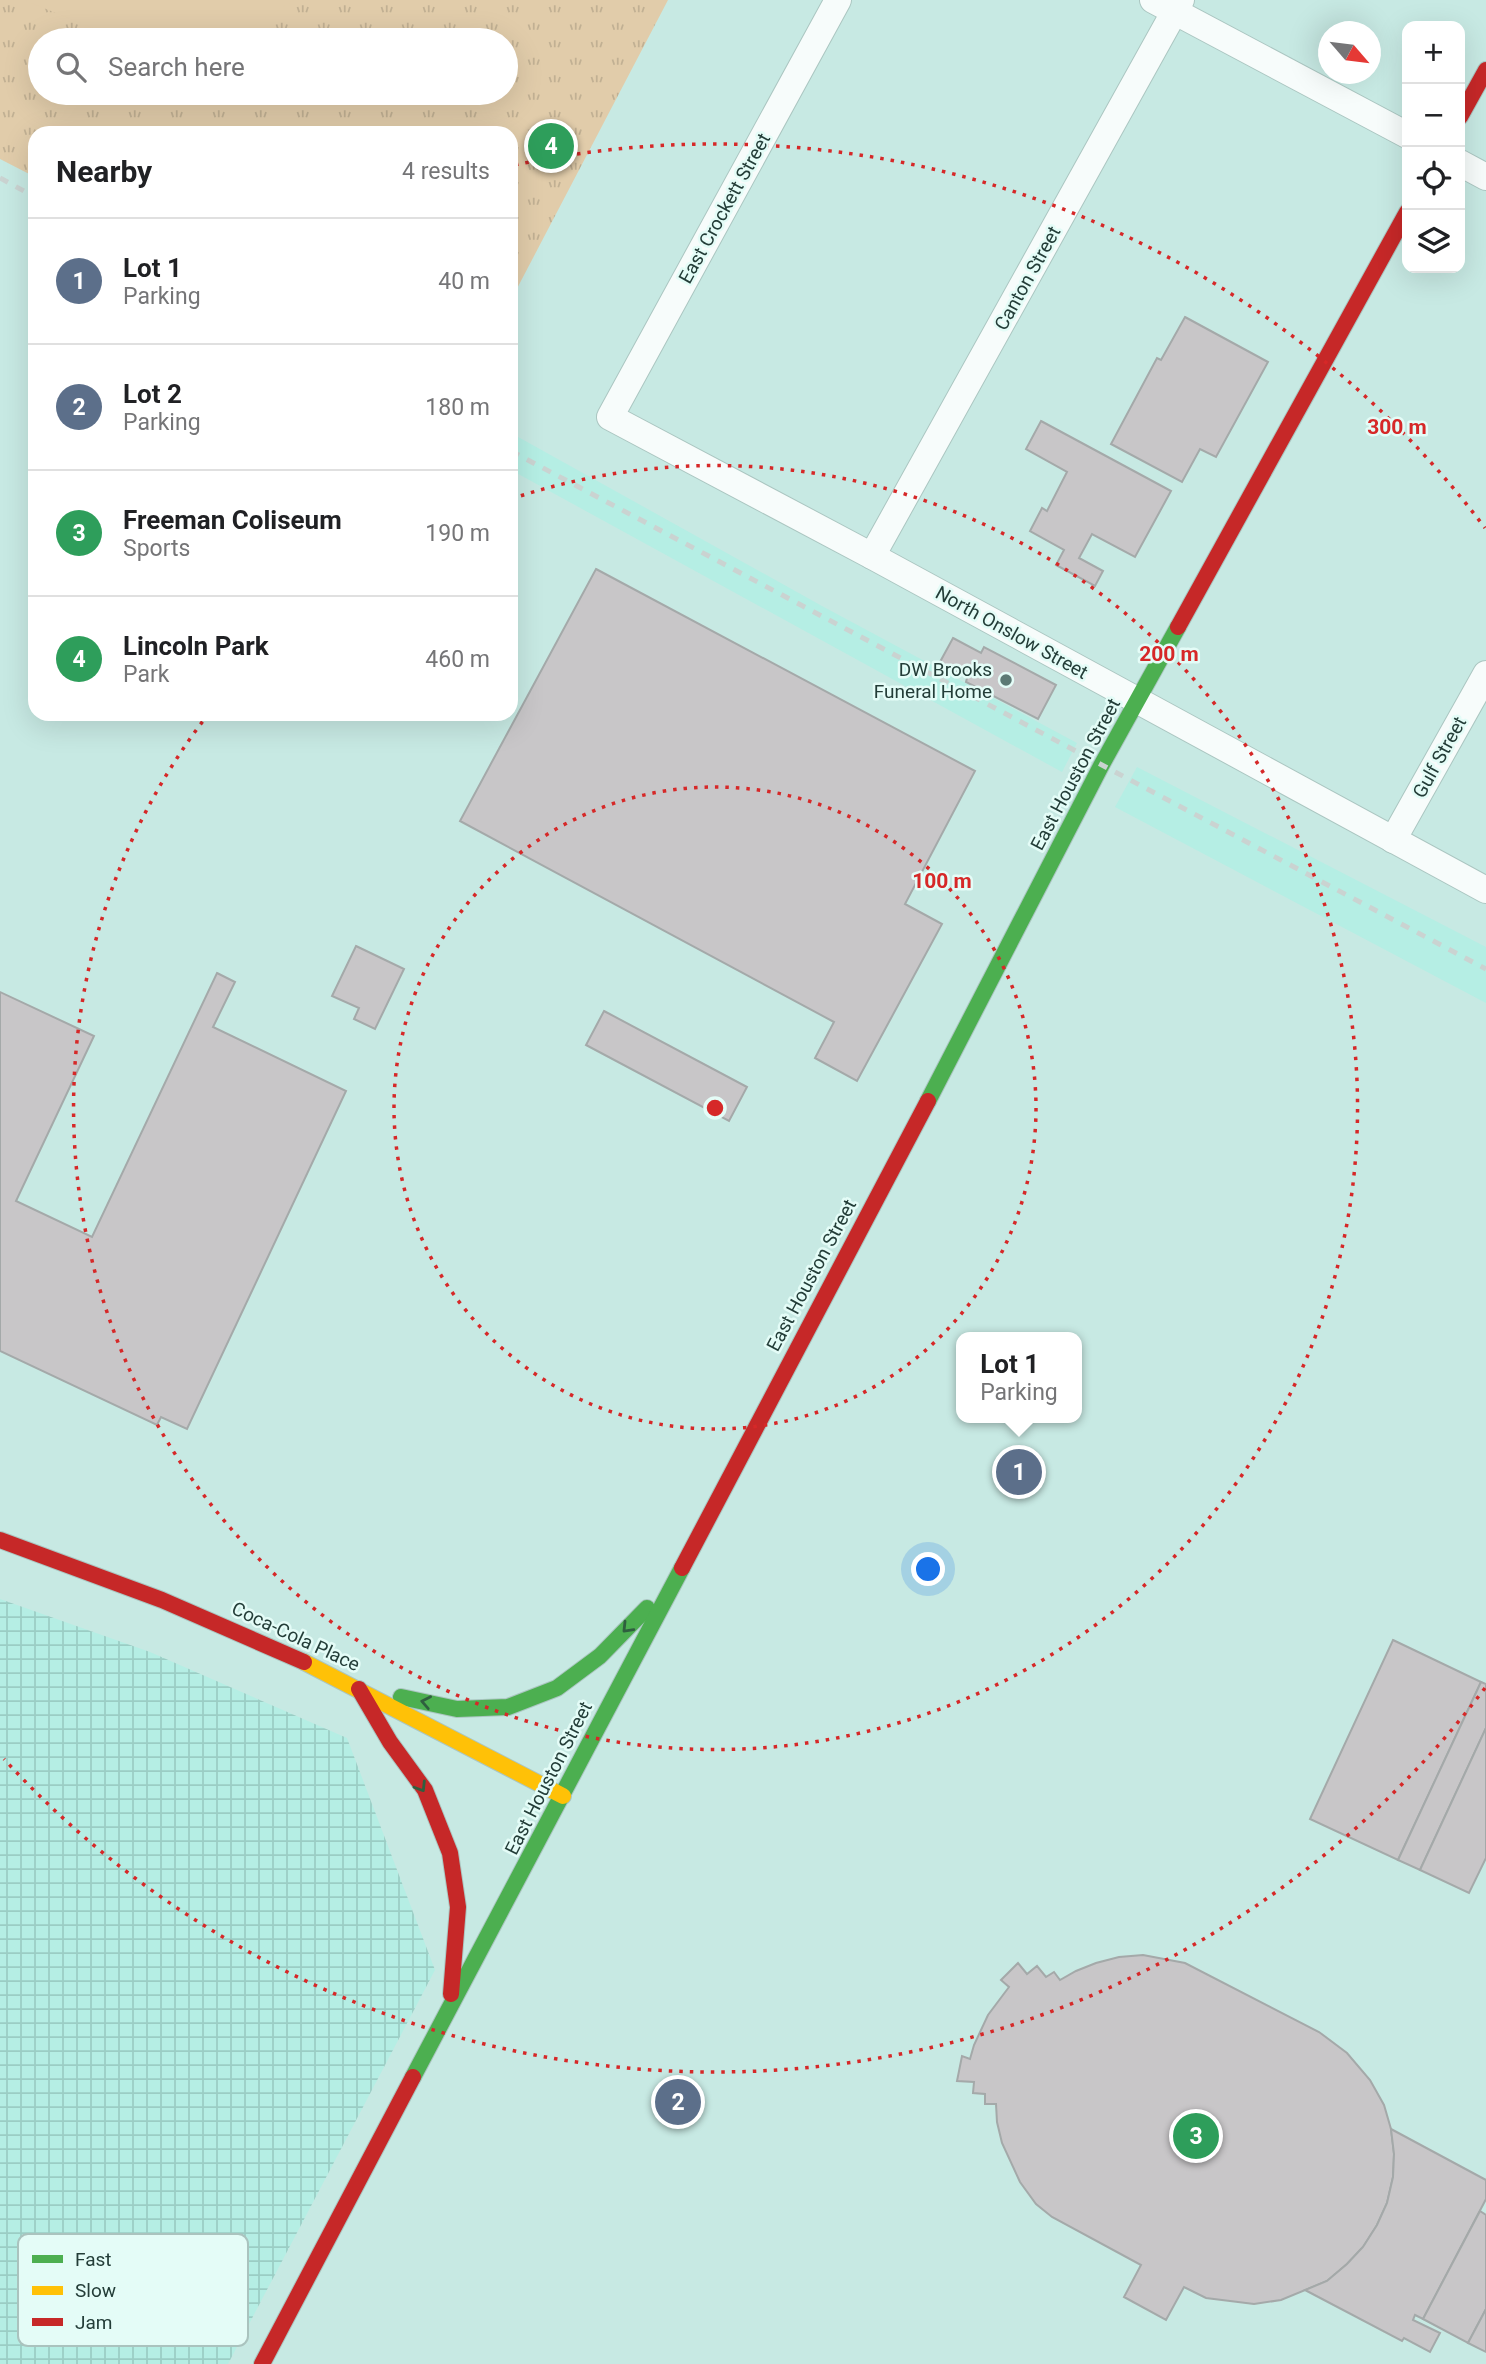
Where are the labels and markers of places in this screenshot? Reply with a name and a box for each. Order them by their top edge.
pin: 4 [528,120,574,172]
place label: DW Brooks Funeral Home [874,658,992,703]
marker: DW Brooks Funeral Home [998,672,1014,688]
centre of rings [703,1096,727,1120]
pin: 1 [996,1446,1042,1498]
pin: 2 [655,2076,701,2128]
pin: 3 [1173,2110,1219,2162]

